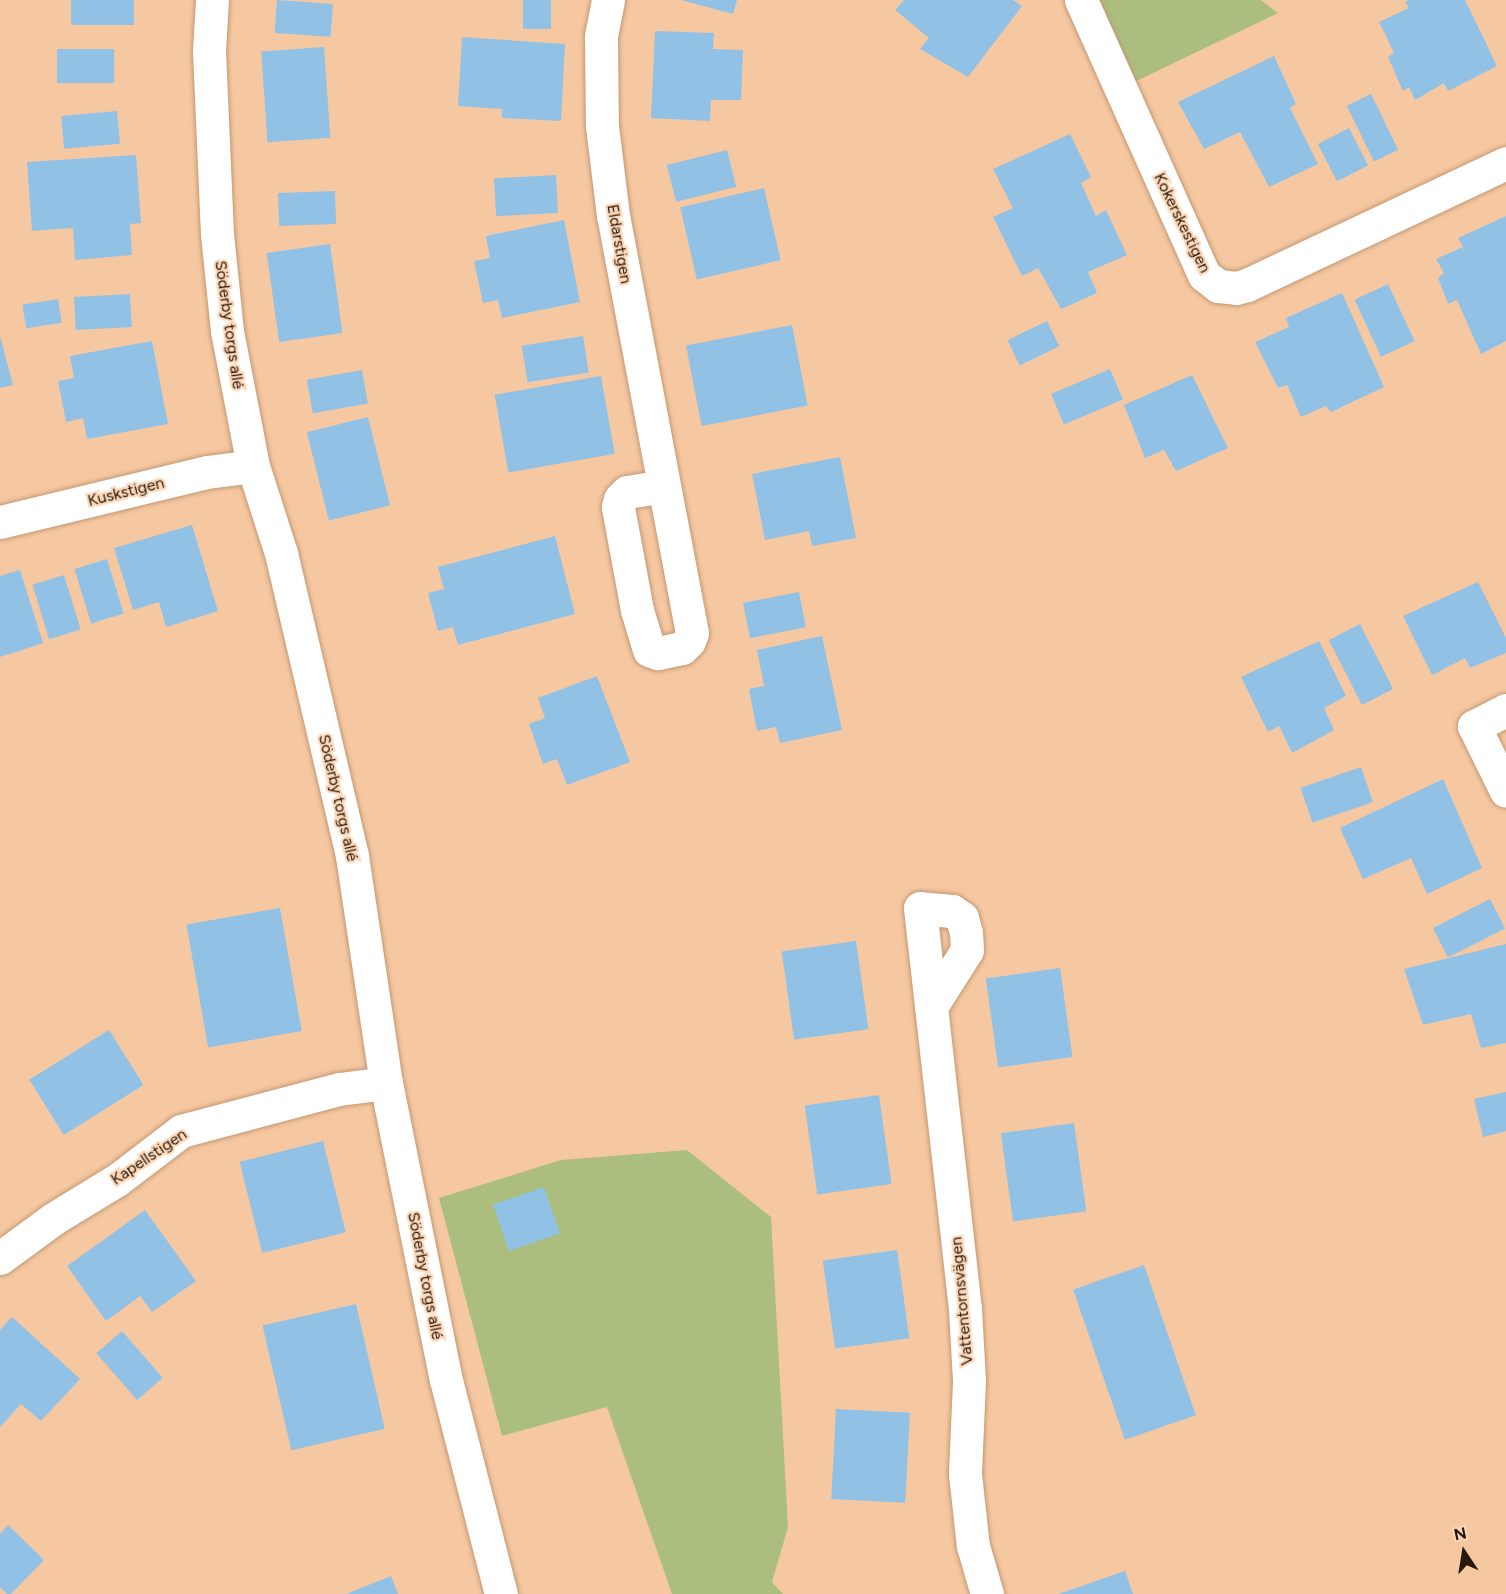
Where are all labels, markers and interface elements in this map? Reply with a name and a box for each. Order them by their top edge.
street label: Kokerskestigen [1150,170,1214,276]
street label: Eldarstigen [603,203,635,285]
street label: Söderby torgs allé [210,259,248,391]
street label: Kuskstigen [86,473,166,511]
street label: Söderby torgs allé [314,733,362,863]
street label: Kapellstigen [107,1125,191,1189]
street label: Söderby torgs allé [403,1211,447,1341]
street label: Vattentornsvägen [947,1236,977,1366]
north arrow [1434,1522,1494,1582]
text: N [1452,1523,1468,1544]

